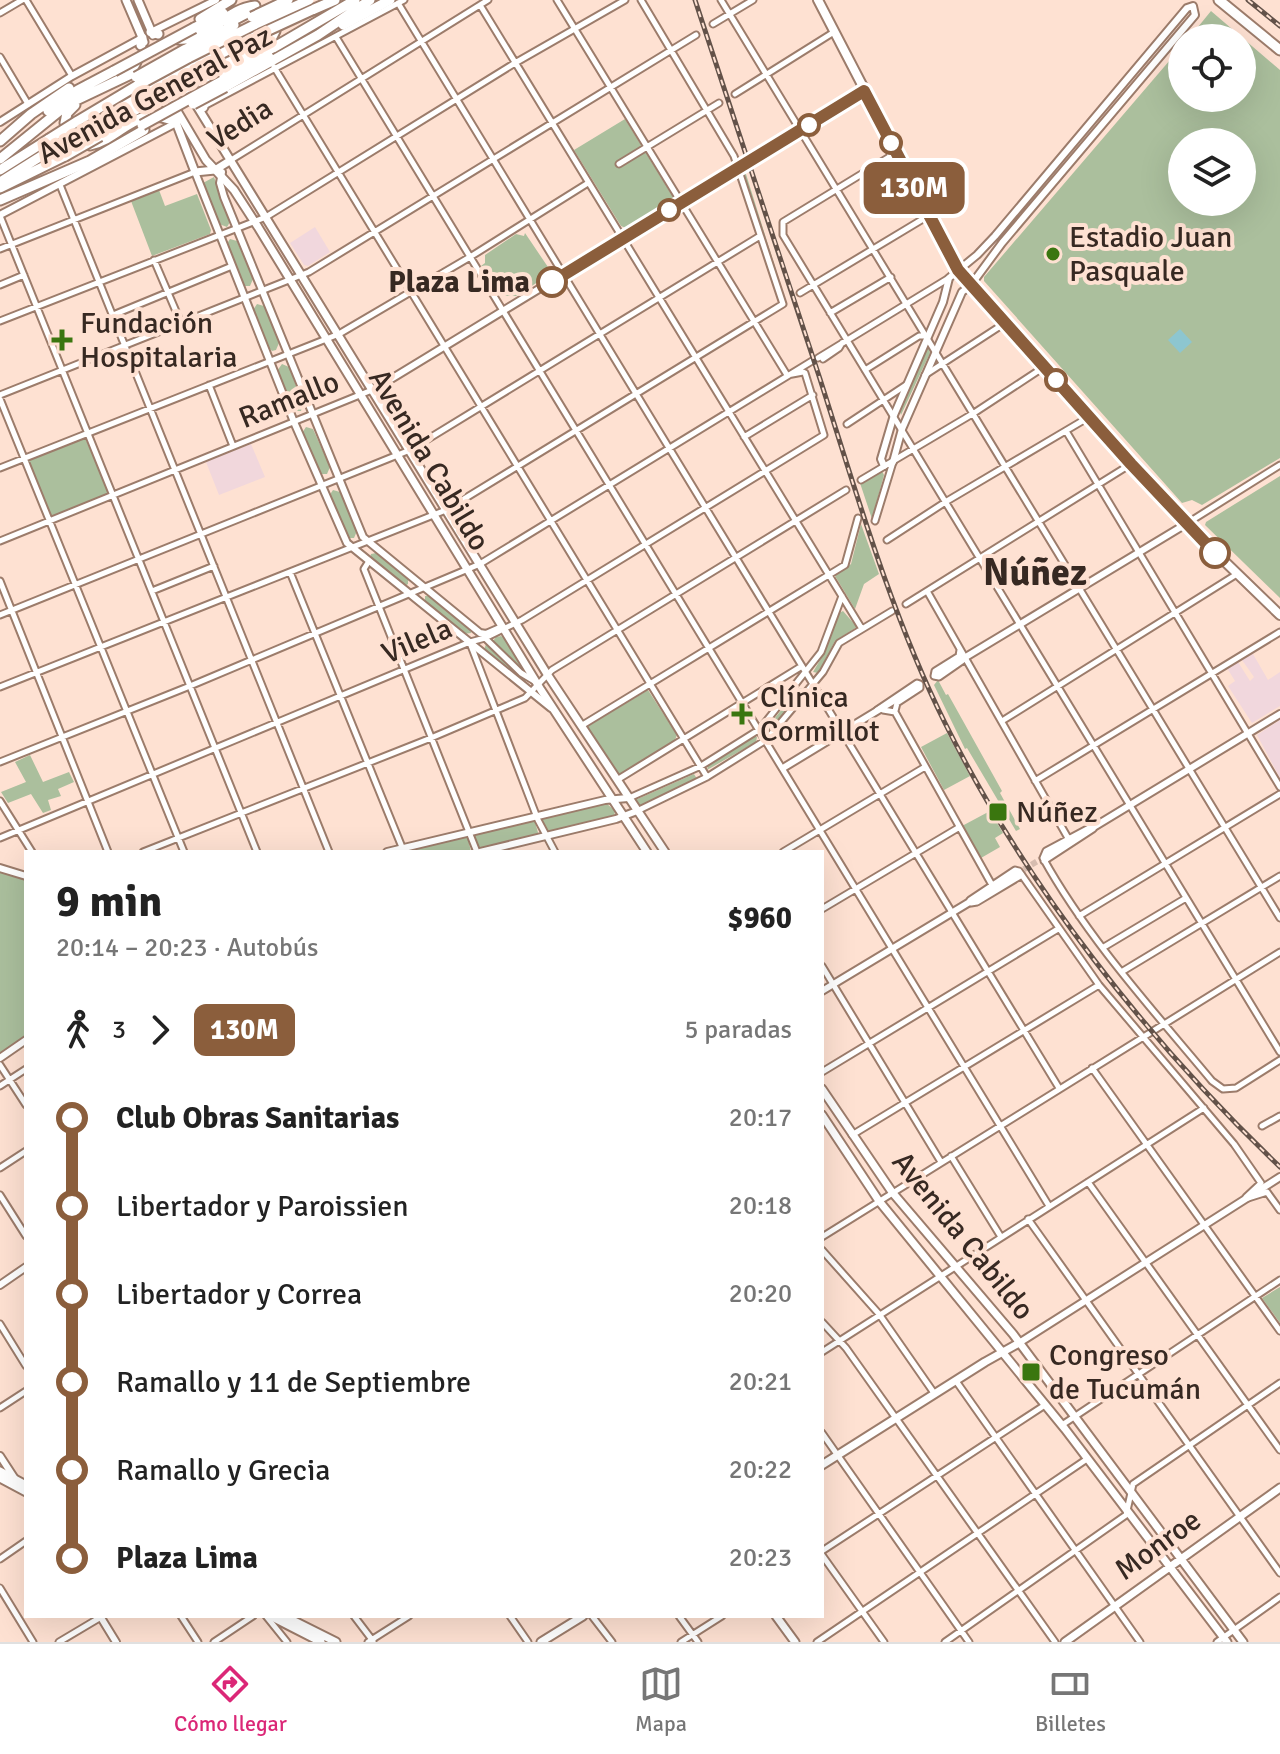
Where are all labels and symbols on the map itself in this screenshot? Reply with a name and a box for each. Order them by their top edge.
street label: Avenida General Paz [31,18,279,172]
street label: Vedia [201,90,279,158]
unlabelled marker [798,114,820,136]
unlabelled marker [880,132,902,154]
line badge: 130M [858,162,970,214]
unlabelled marker [658,199,680,221]
place label: Estadio Juan Pasquale [1069,219,1232,290]
marker: Estadio Juan Pasquale [1044,245,1062,263]
place label: Plaza Lima [388,264,530,301]
marker: Plaza Lima [537,267,567,297]
place label: Fundación Hospitalaria [80,305,238,376]
marker: Fundación Hospitalaria [51,329,73,351]
street label: Avenida Cabildo [360,362,498,558]
street label: Ramallo [234,363,344,437]
unlabelled marker [1045,369,1067,391]
unlabelled marker [1200,538,1230,568]
district label: Núñez [983,549,1087,596]
street label: Vilela [376,610,458,672]
place label: Clínica Cormillot [760,679,879,750]
marker: Clínica Cormillot [731,703,753,725]
place label: Núñez [1016,794,1098,831]
marker: Núñez [987,801,1009,823]
street label: Avenida Cabildo [884,1144,1042,1328]
place label: Congreso de Tucumán [1049,1337,1201,1408]
marker: Congreso de Tucumán [1020,1361,1042,1383]
street label: Monroe [1108,1501,1208,1589]

